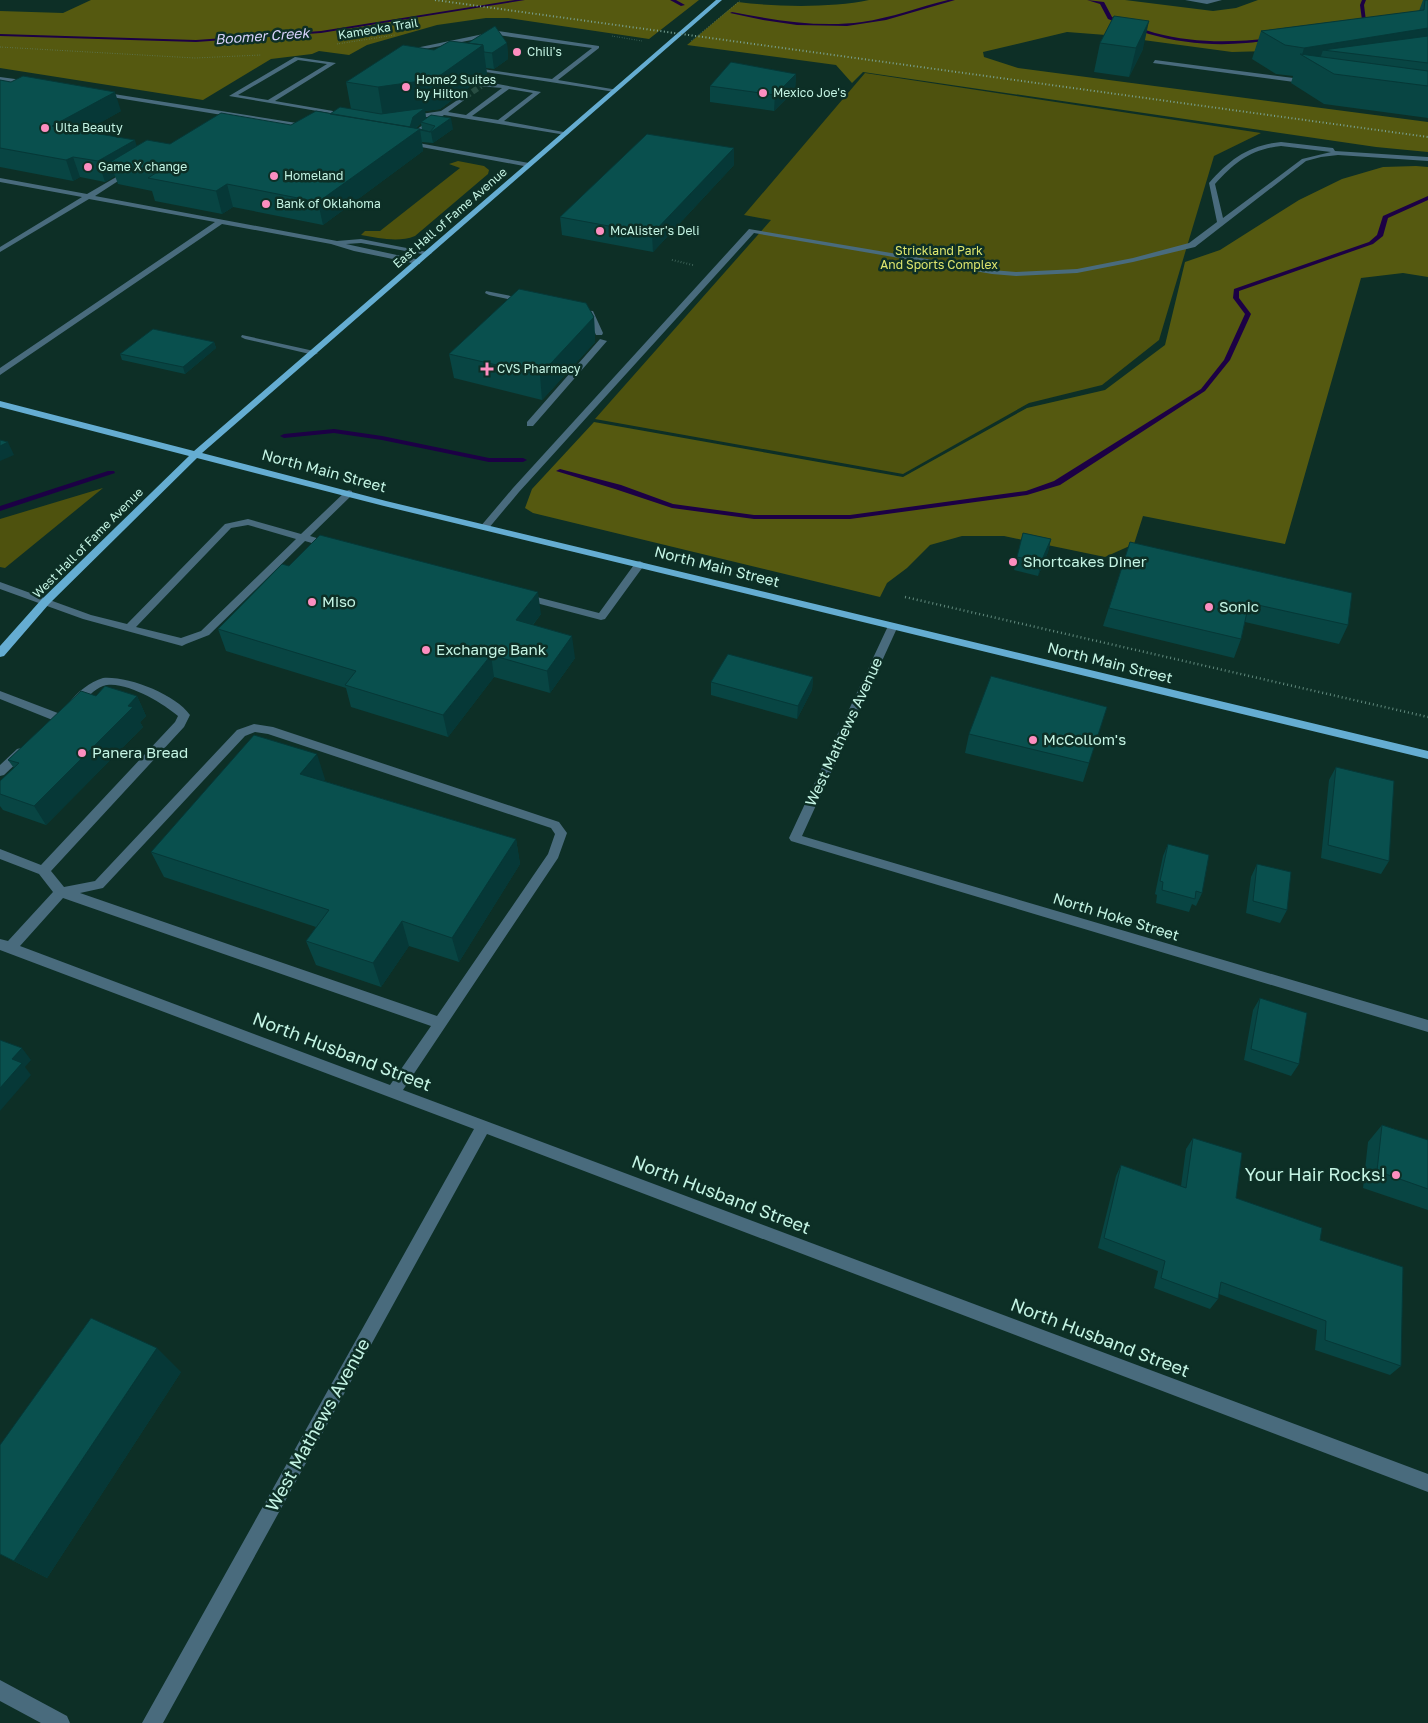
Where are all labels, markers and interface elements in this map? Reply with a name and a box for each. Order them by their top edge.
street label: Kameoka Trail [337,15,419,42]
water label: Boomer Creek [214,24,312,47]
place label: Chili's [527,44,562,59]
marker: Chili's [511,46,523,58]
place label: Home2 Suites by Hilton [416,72,496,101]
marker: Home2 Suites by Hilton [400,81,412,93]
place label: Mexico Joe's [773,85,846,100]
marker: Mexico Joe's [757,87,769,99]
place label: Ulta Beauty [55,120,123,135]
marker: Ulta Beauty [39,122,51,134]
place label: Game X change [98,159,187,174]
marker: Game X change [82,161,94,173]
street label: East Hall of Fame Avenue [390,164,510,271]
place label: Homeland [284,168,343,183]
marker: Homeland [268,170,280,182]
place label: Bank of Oklahoma [276,196,381,211]
marker: Bank of Oklahoma [260,198,272,210]
place label: McAlister's Deli [610,223,699,238]
marker: McAlister's Deli [594,225,606,237]
park label: Strickland Park And Sports Complex [880,243,998,272]
place label: CVS Pharmacy [497,361,581,376]
marker: CVS Pharmacy [481,363,493,375]
street label: North Main Street [260,445,389,495]
street label: West Hall of Fame Avenue [29,484,146,601]
street label: North Main Street [653,542,782,590]
place label: Shortcakes Diner [1023,552,1147,570]
marker: Shortcakes Diner [1007,556,1019,568]
place label: Miso [322,592,356,610]
marker: Miso [306,596,318,608]
place label: Sonic [1219,597,1259,615]
marker: Sonic [1203,601,1215,613]
street label: North Main Street [1046,638,1175,686]
place label: Exchange Bank [436,640,547,658]
marker: Exchange Bank [420,644,432,656]
street label: West Mathews Avenue [801,654,886,809]
place label: McCollom's [1043,730,1126,748]
marker: McCollom's [1027,734,1039,746]
place label: Panera Bread [92,743,188,761]
marker: Panera Bread [76,747,88,759]
street label: North Hoke Street [1051,888,1182,944]
street label: North Husband Street [250,1007,435,1095]
street label: North Husband Street [629,1150,814,1238]
place label: Your Hair Rocks! [1245,1163,1386,1185]
marker: Your Hair Rocks! [1390,1169,1402,1181]
street label: North Husband Street [1008,1293,1193,1381]
street label: West Mathews Avenue [260,1334,374,1515]

